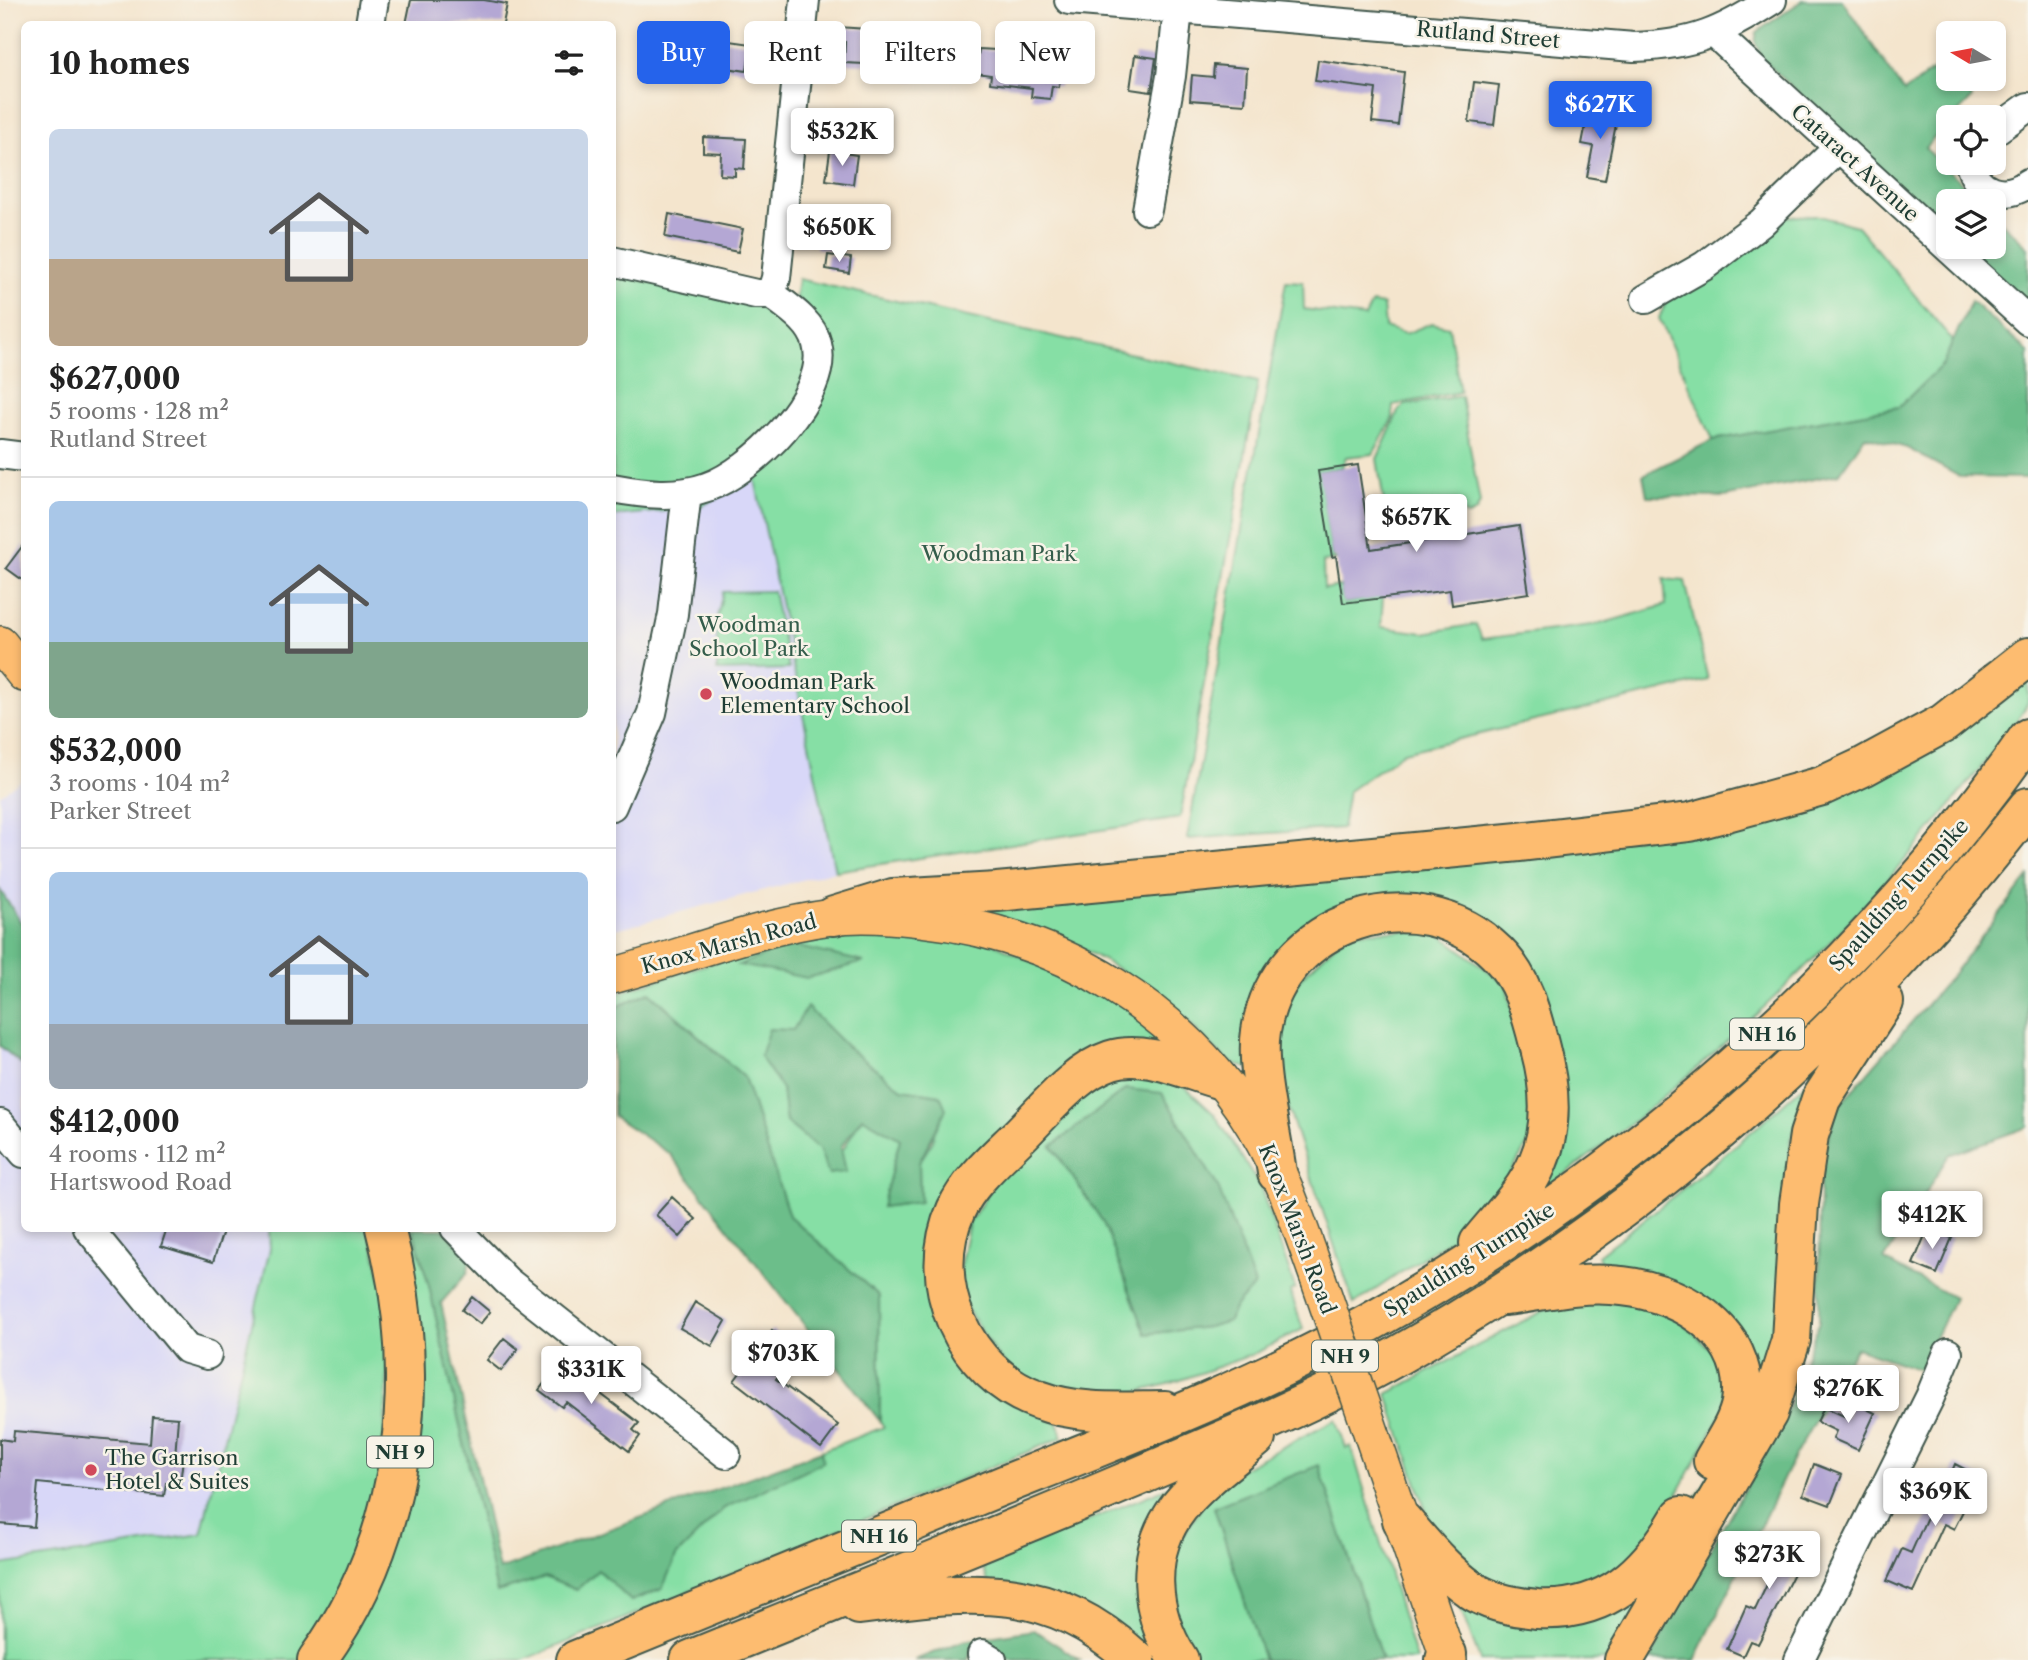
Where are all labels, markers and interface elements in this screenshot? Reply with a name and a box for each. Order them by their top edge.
street label: Rutland Street [1415,16,1561,53]
chip: Buy [637,21,730,84]
chip: Rent [744,21,846,84]
chip: Filters [860,21,981,84]
chip: New [995,21,1095,84]
north arrow [1936,21,2006,91]
map controls [1936,21,2006,259]
icon: filters [550,44,588,82]
text: 10 homes [49,45,190,82]
pin: $627K [1551,82,1649,141]
text: $627K [1565,90,1635,118]
street label: Cataract Avenue [1786,99,1924,227]
button: locate [1936,105,2006,175]
pin: $532K [793,108,891,168]
text: $532K [807,117,877,145]
icon: home [256,174,382,300]
button: layers [1936,189,2006,259]
pin: $650K [790,204,888,264]
text: $650K [803,213,875,241]
text: $627,000 [49,360,181,397]
text: 5 rooms · 128 m² [49,397,229,425]
text: Rutland Street [49,425,207,453]
pin: $657K [1367,494,1465,554]
text: $657K [1381,503,1451,531]
park label: Woodman Park [921,541,1077,566]
icon: home [256,546,382,672]
park label: Woodman School Park [689,612,810,661]
place label: Woodman Park Elementary School [719,669,910,718]
marker: Woodman Park Elementary School [698,686,714,702]
text: $532,000 [49,732,182,769]
text: 3 rooms · 104 m² [49,769,230,797]
text: Parker Street [49,797,192,825]
street label: Spaulding Turnpike [1824,813,1974,976]
street label: Knox Marsh Road [639,908,819,979]
icon: home [256,917,382,1043]
road number: NH 16 [1730,1018,1804,1050]
text: $412,000 [49,1103,180,1140]
text: 4 rooms · 112 m² [49,1140,226,1168]
street label: Knox Marsh Road [1254,1140,1341,1318]
text: Hartswood Road [49,1168,232,1196]
pin: $412K [1883,1192,1981,1251]
street label: Spaulding Turnpike [1379,1197,1559,1322]
text: $412K [1898,1200,1966,1228]
pin: $703K [734,1330,832,1390]
text: $703K [748,1339,818,1367]
road number: NH 9 [1312,1340,1378,1372]
pin: $331K [542,1346,640,1406]
text: $331K [557,1355,625,1383]
pin: $276K [1799,1366,1897,1425]
text: $276K [1813,1374,1883,1402]
road number: NH 9 [367,1436,433,1468]
place label: The Garrison Hotel & Suites [105,1445,249,1494]
marker: The Garrison Hotel & Suites [83,1462,99,1478]
pin: $369K [1886,1468,1984,1528]
text: $369K [1899,1477,1971,1505]
road number: NH 16 [842,1520,916,1552]
pin: $273K [1720,1532,1818,1591]
text: $273K [1734,1540,1804,1568]

